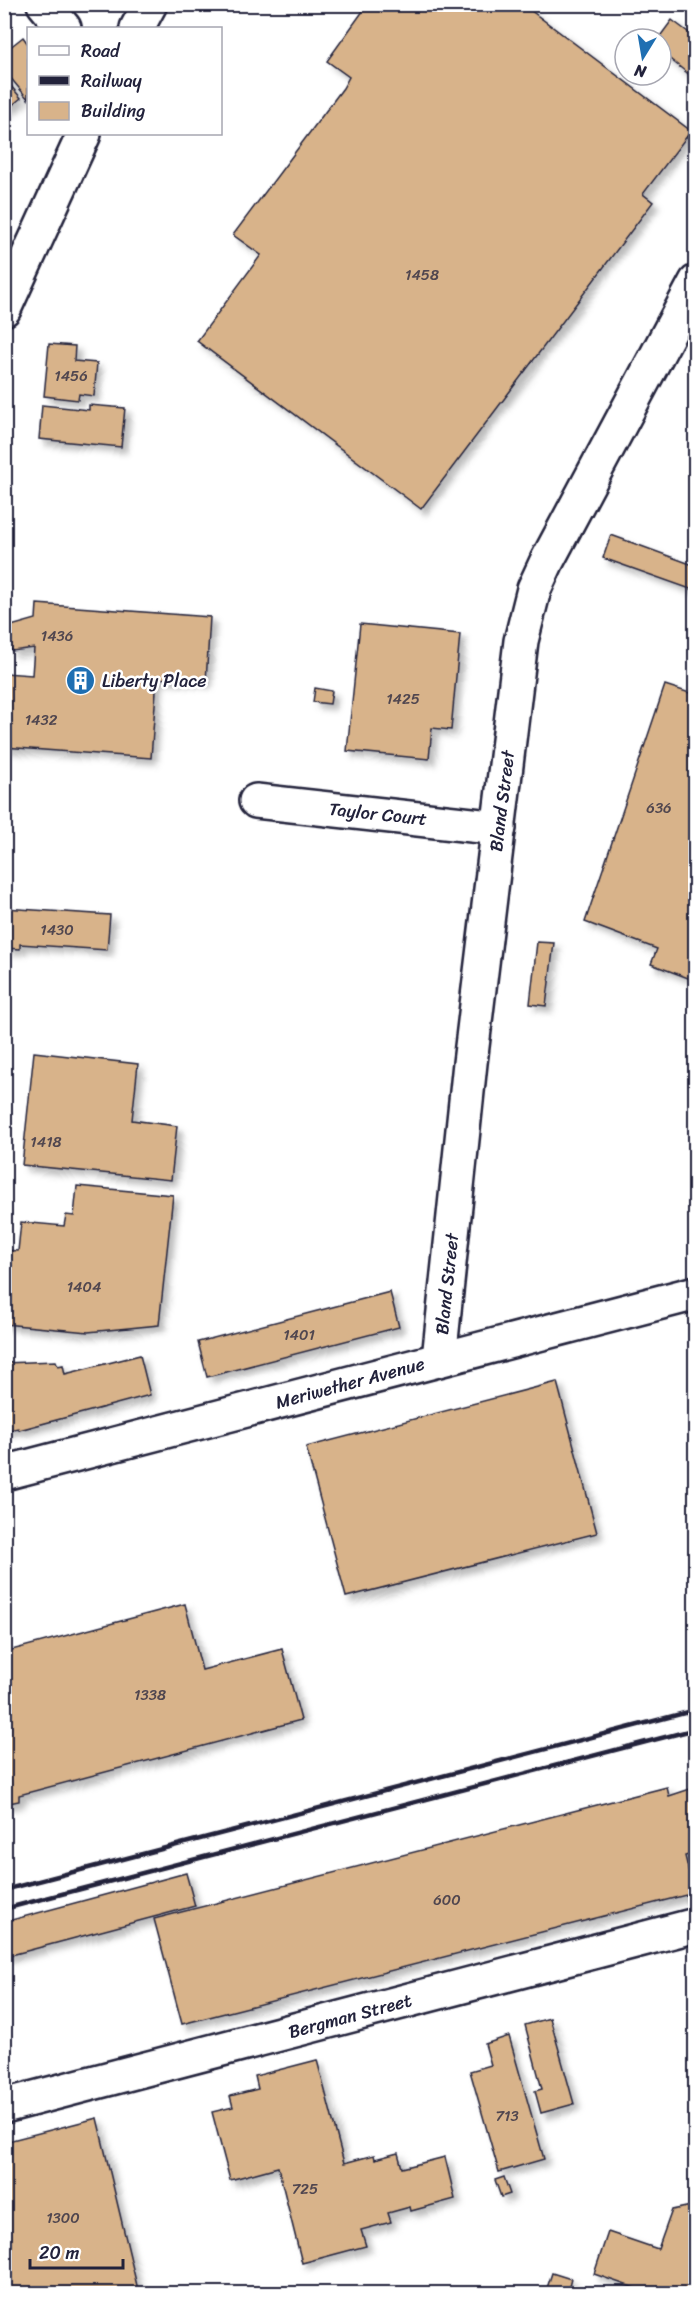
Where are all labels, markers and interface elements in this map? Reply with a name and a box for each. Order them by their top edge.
legend [27,27,222,135]
north arrow [613,27,673,87]
text: Road [81,35,121,67]
text: N [631,56,649,87]
text: Railway [81,65,143,97]
text: Building [81,95,145,127]
house number: 1458 [405,262,439,288]
house number: 1456 [54,363,88,389]
house number: 1436 [41,623,73,649]
building icon: Liberty Place [65,665,97,697]
place label: Liberty Place [102,665,206,697]
house number: 1425 [386,686,420,712]
house number: 1432 [25,707,58,733]
street label: Bland Street [480,748,524,853]
street label: Taylor Court [328,793,429,835]
house number: 636 [646,795,672,821]
house number: 1430 [40,917,74,943]
house number: 1418 [30,1129,62,1155]
street label: Bland Street [426,1231,468,1336]
house number: 1404 [67,1274,101,1300]
house number: 1401 [283,1322,315,1348]
street label: Meriwether Avenue [272,1348,428,1418]
house number: 1338 [134,1682,166,1708]
house number: 600 [433,1887,461,1913]
street label: Bergman Street [285,1984,415,2048]
house number: 713 [495,2103,519,2129]
house number: 725 [292,2176,318,2202]
house number: 1300 [46,2205,80,2231]
scale bar [30,2232,123,2270]
text: 20 m [39,2237,79,2269]

